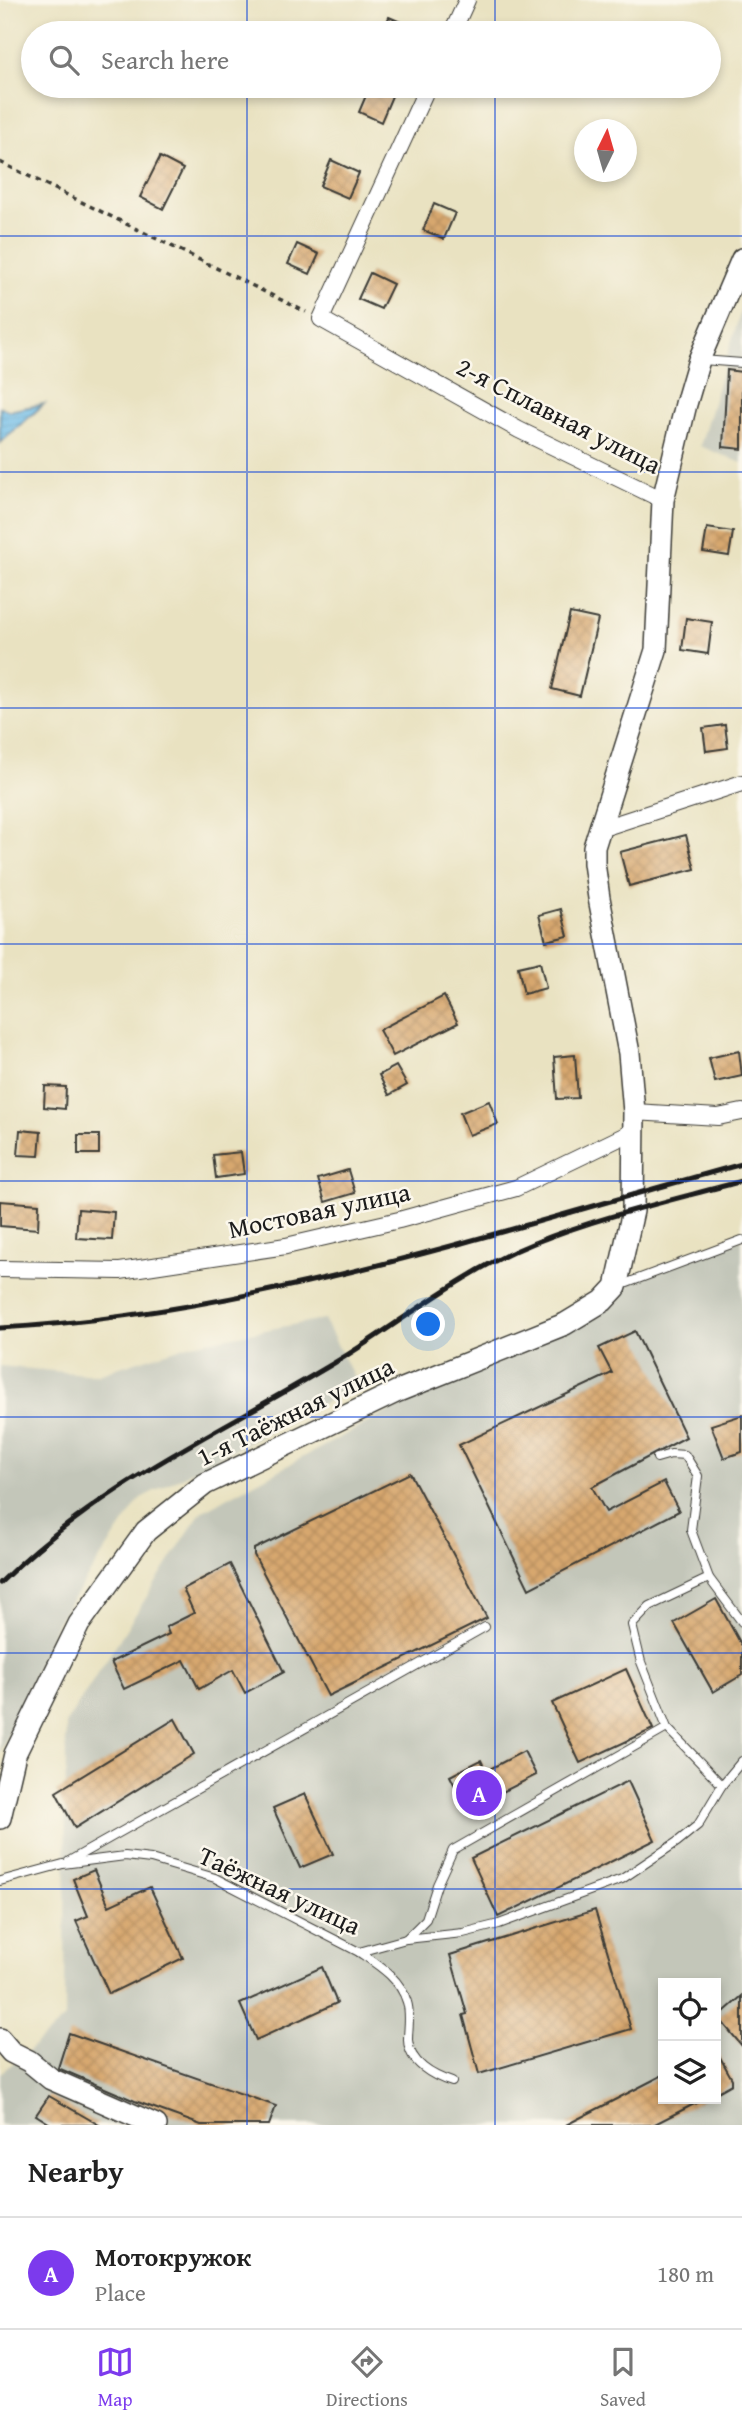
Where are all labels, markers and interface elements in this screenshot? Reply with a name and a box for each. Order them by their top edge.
search box [21,21,721,98]
text: Search here [101,40,229,79]
icon: search [45,41,83,79]
north arrow [574,119,637,182]
street label: 2-я Сплавная улица [450,347,669,484]
street label: Мостовая улица [224,1172,414,1248]
your location [411,1307,445,1341]
street label: 1-я Таёжная улица [190,1346,401,1476]
pin: A [456,1767,502,1819]
street label: Таёжная улица [193,1835,368,1945]
map controls [658,1978,721,2104]
button: locate [658,1978,721,2041]
button: layers [658,2041,721,2104]
text: Nearby [28,2149,124,2193]
text: Мотокружок [95,2237,251,2276]
text: A [44,2257,58,2290]
text: 180 m [657,2257,714,2290]
text: Place [95,2276,146,2309]
tab: Map [96,2343,134,2413]
tab: Directions [326,2343,408,2413]
tab: Saved [600,2343,646,2413]

